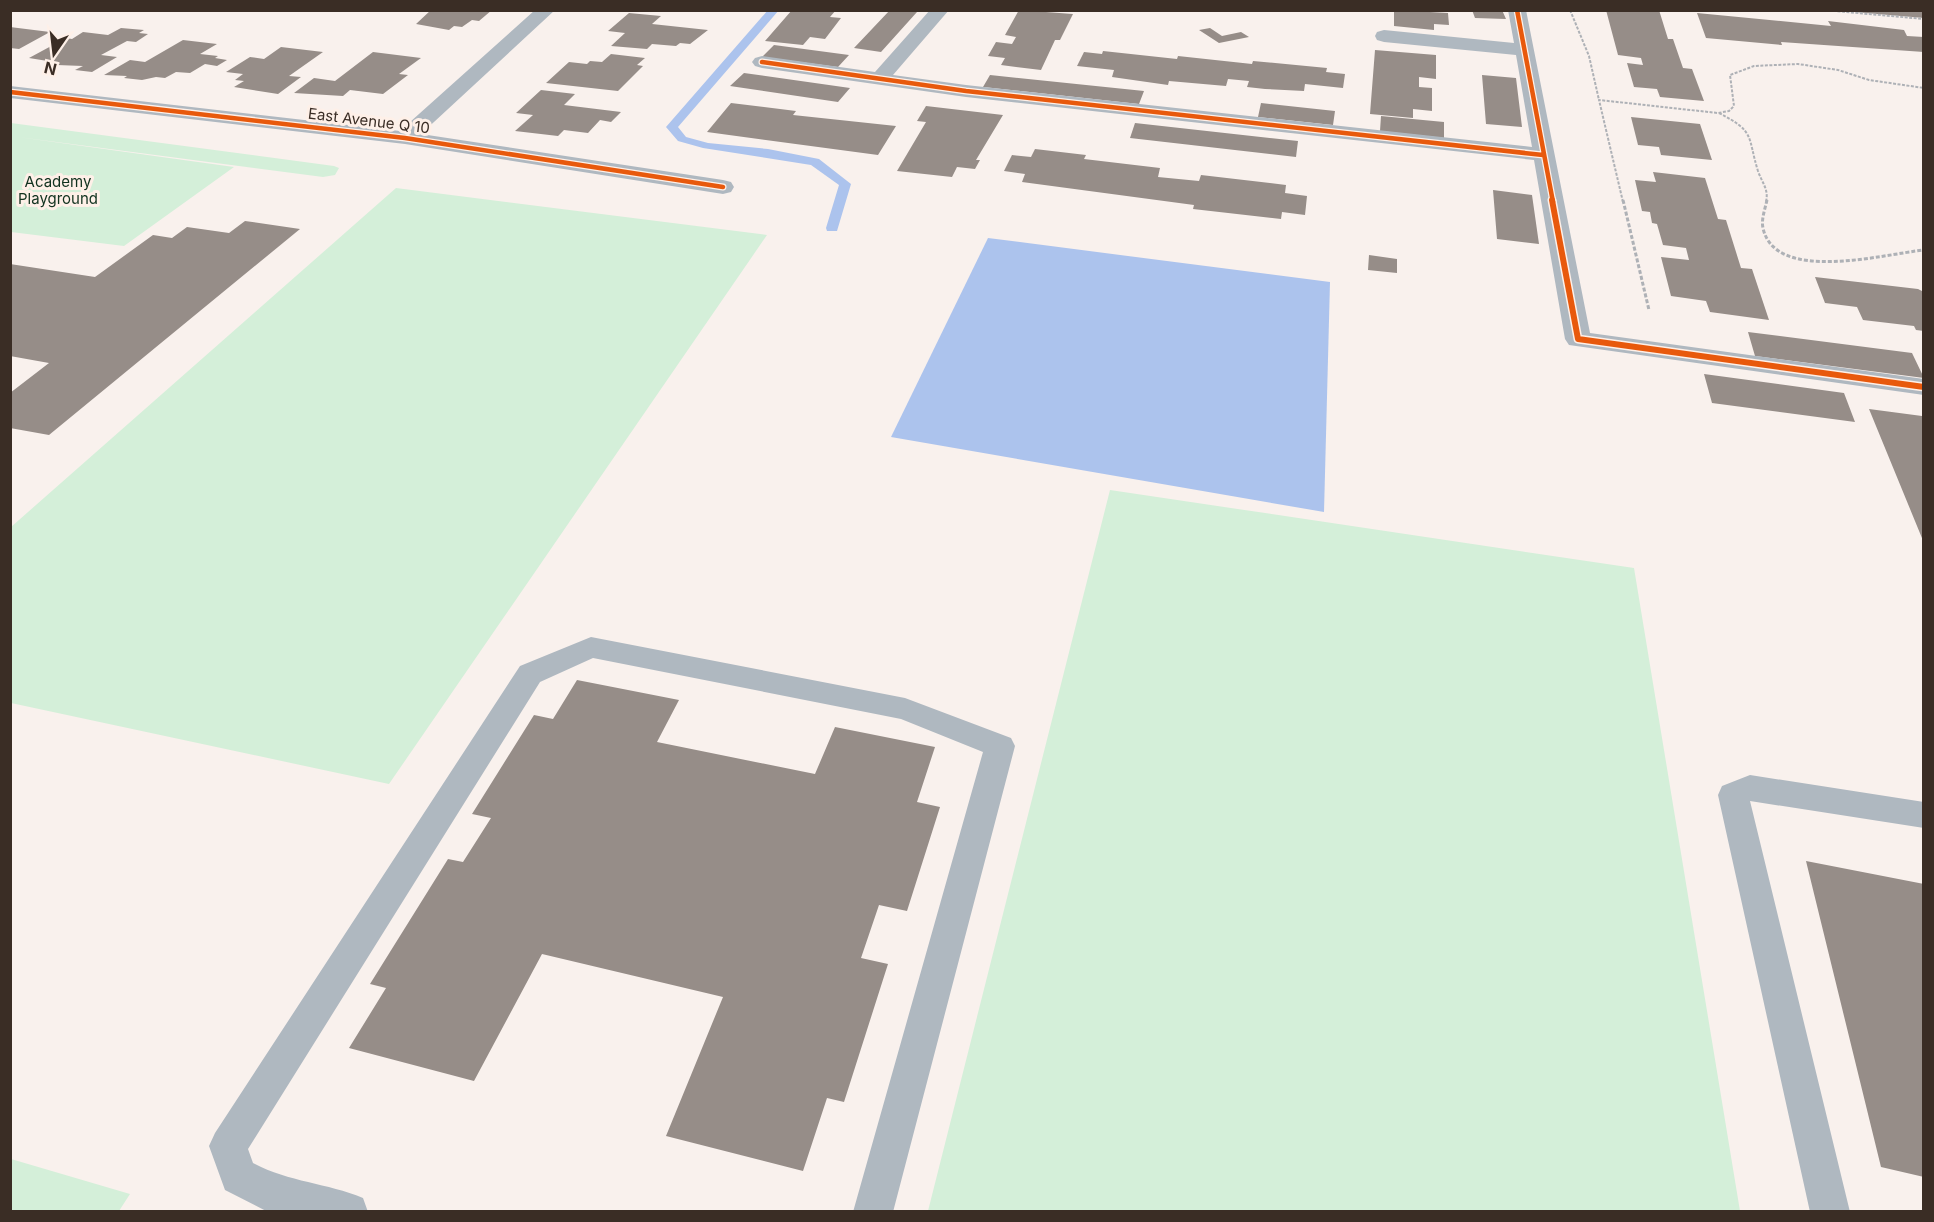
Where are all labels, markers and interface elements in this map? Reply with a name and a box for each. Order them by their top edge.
north arrow [24,24,84,84]
text: N [42,57,59,80]
street label: East Avenue Q 10 [307,104,431,137]
park label: Academy Playground [18,172,98,208]

